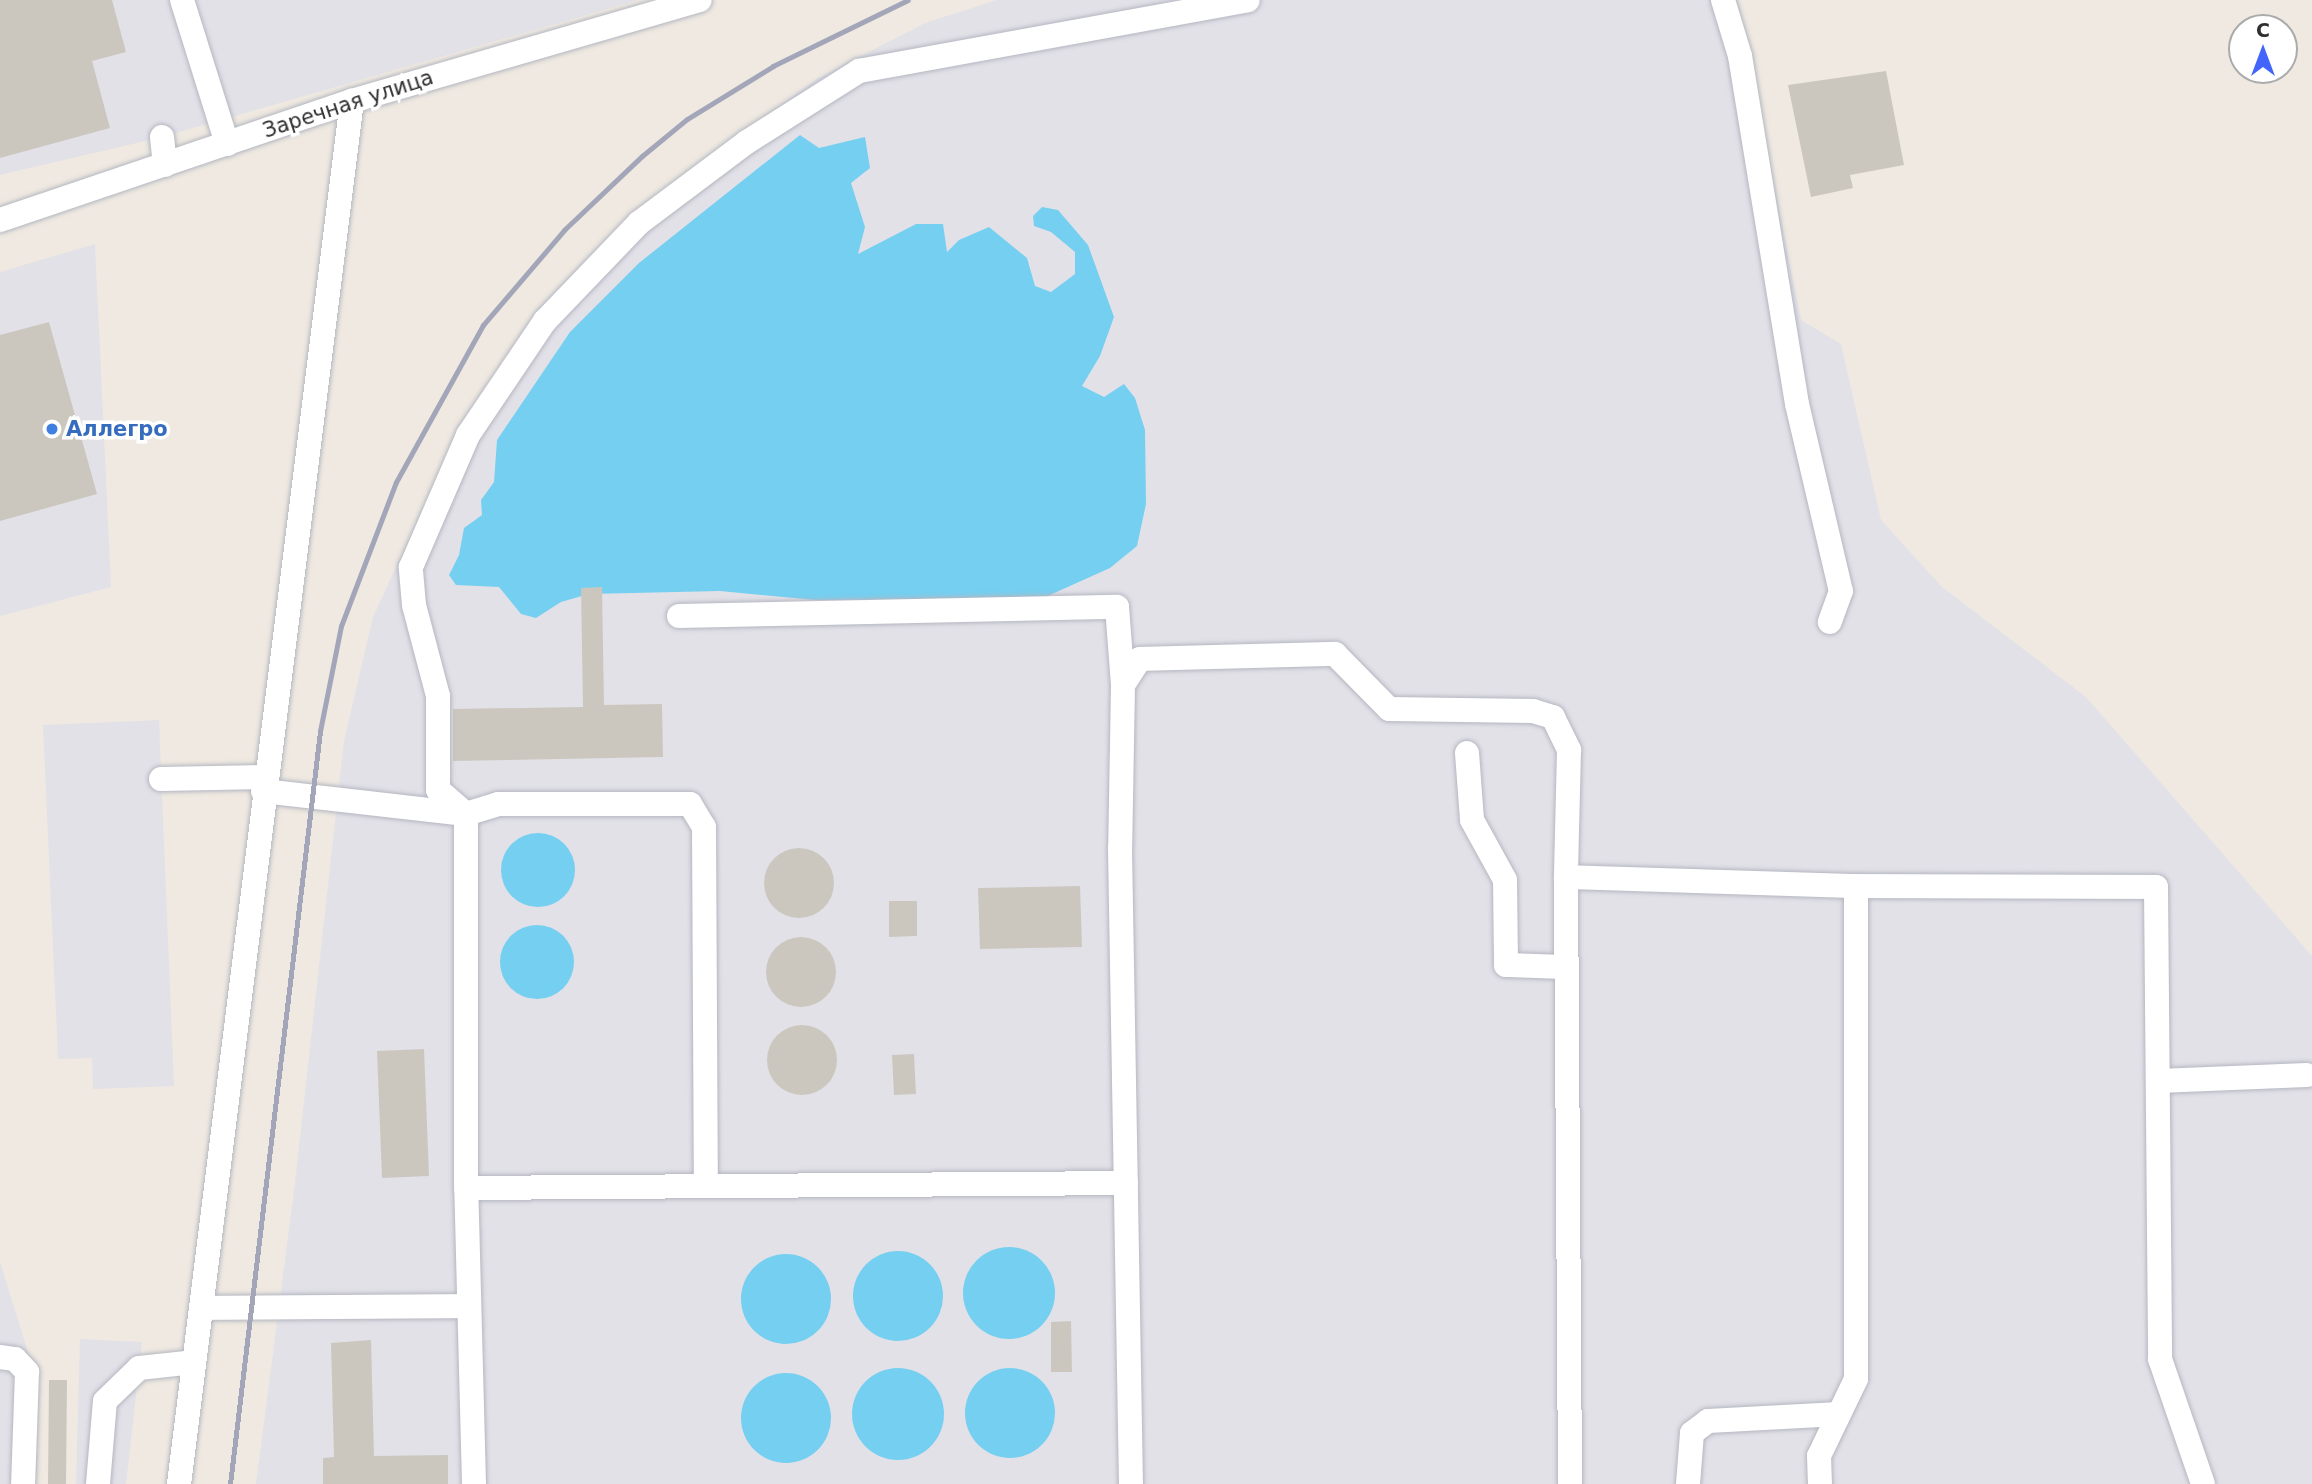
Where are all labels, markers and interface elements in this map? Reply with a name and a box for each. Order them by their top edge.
north arrow [2228,14,2298,84]
text: С [2256,19,2270,41]
street label: Заречная улица [260,65,436,143]
place label: Аллегро [66,416,168,442]
marker: Аллегро [44,421,60,437]

